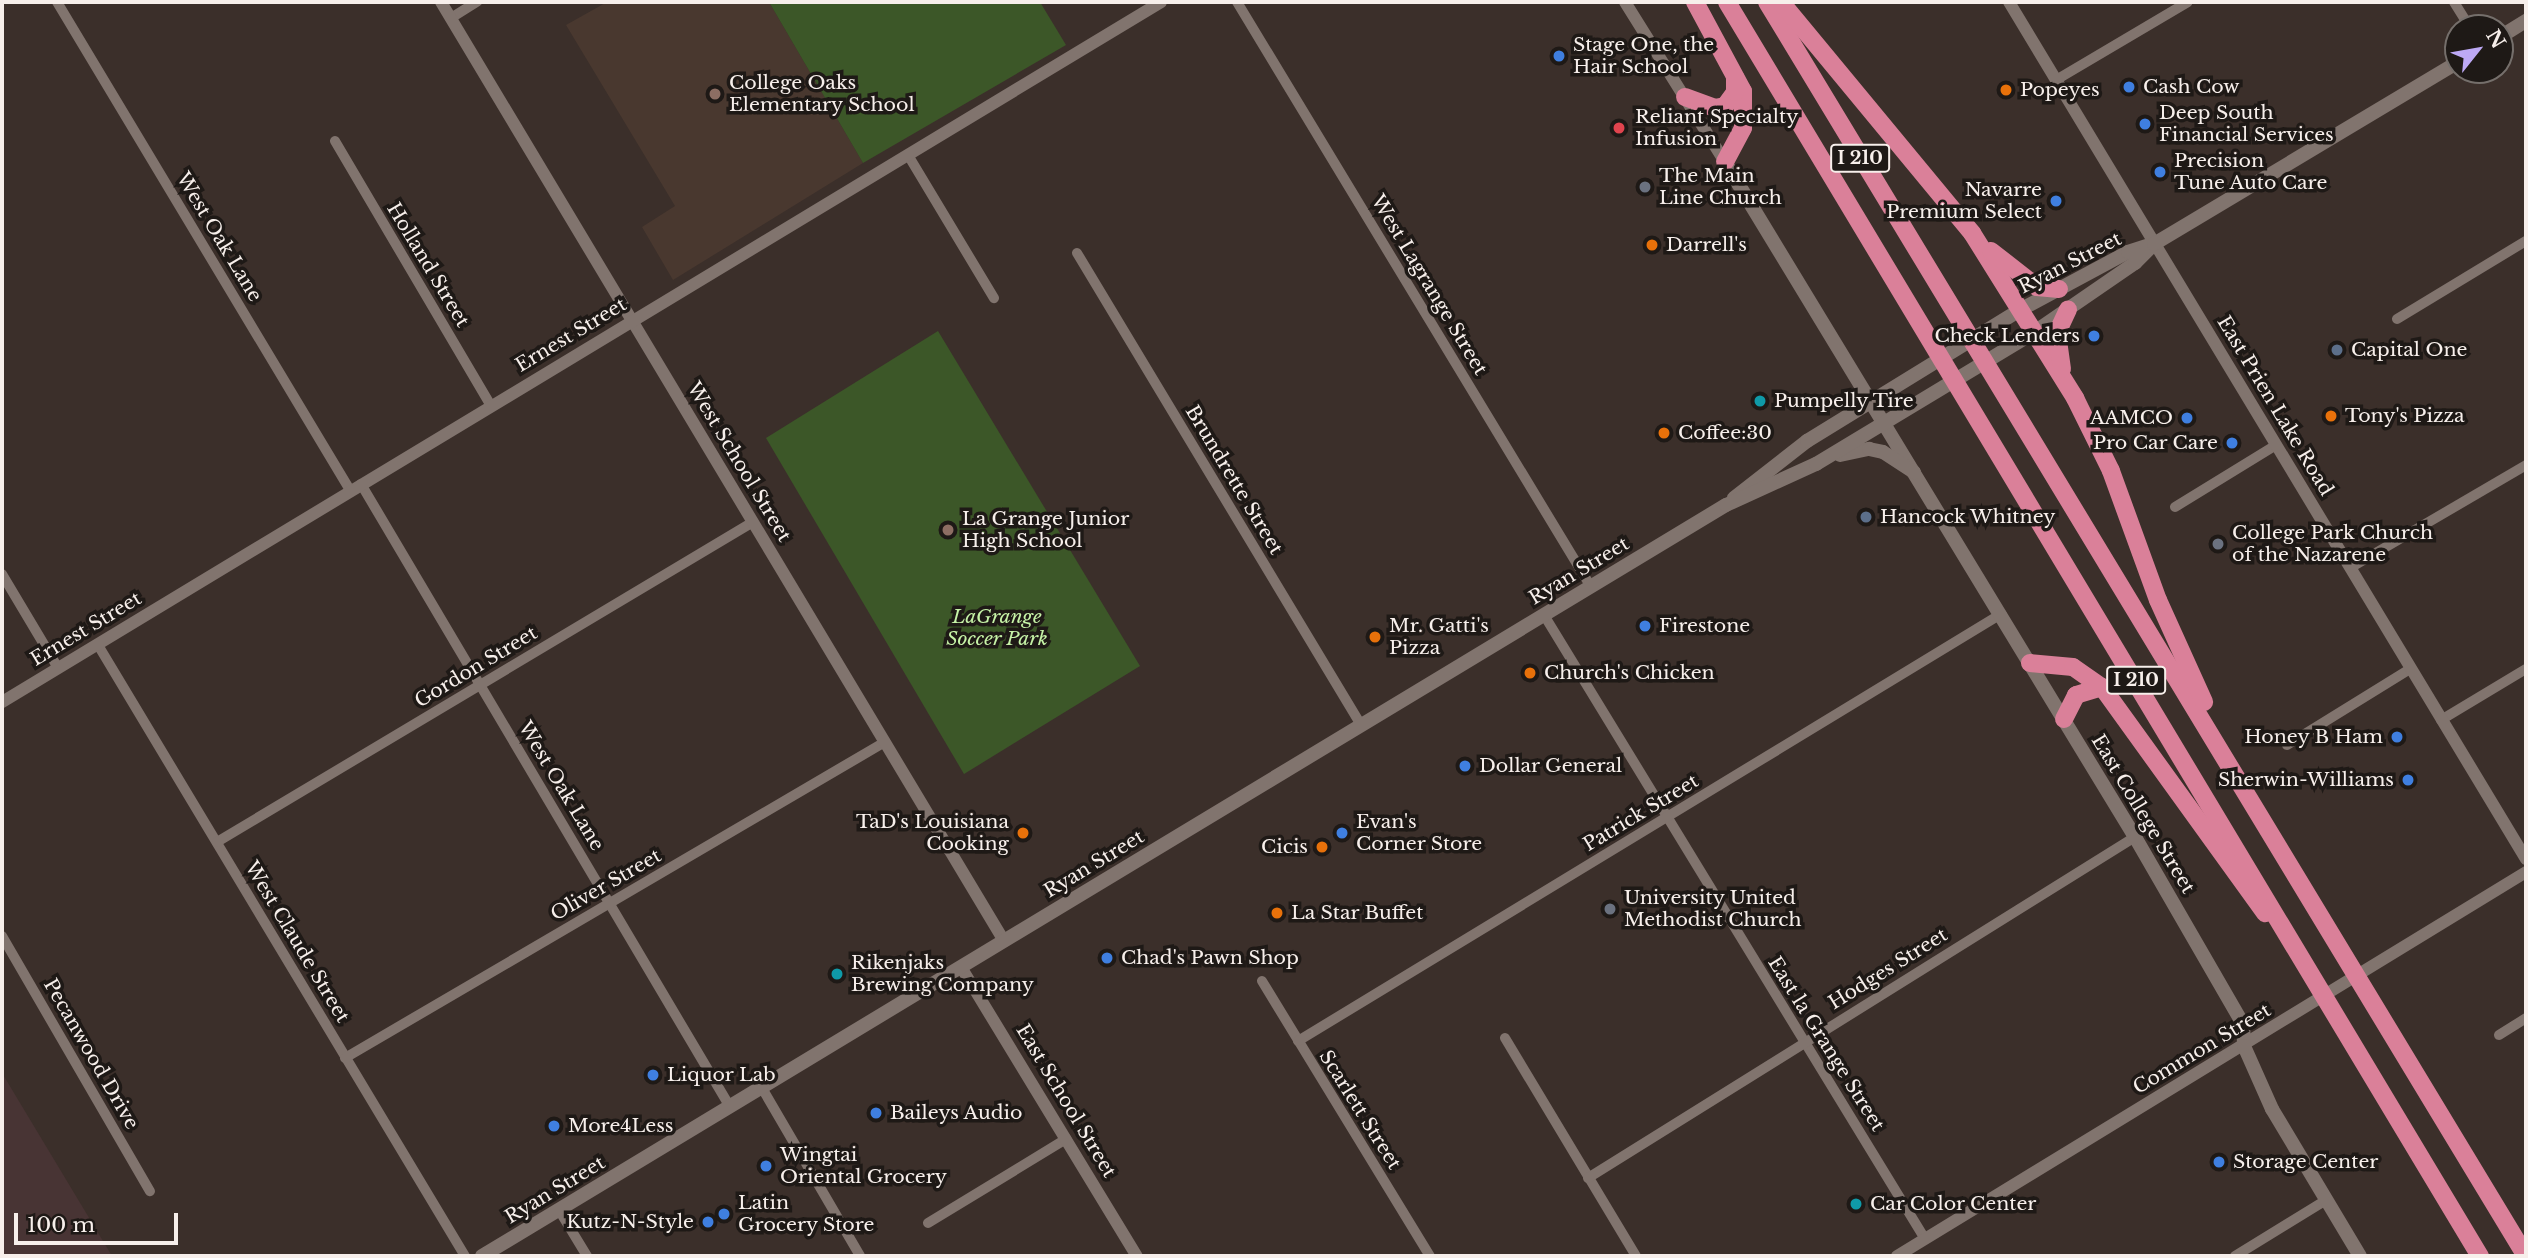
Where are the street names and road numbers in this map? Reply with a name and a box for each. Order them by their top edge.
road number: I 210 [1828,144,1892,173]
street label: West Oak Lane [171,168,267,306]
street label: West Lagrange Street [1366,191,1492,379]
street label: Holland Street [382,199,474,331]
street label: Ryan Street [2015,227,2125,299]
street label: Ernest Street [511,293,631,377]
street label: East Prien Lake Road [2212,312,2338,500]
street label: West School Street [682,378,796,546]
street label: Brundrette Street [1180,401,1288,559]
street label: Ryan Street [1525,532,1633,610]
street label: Ernest Street [26,587,146,671]
street label: Gordon Street [411,621,541,713]
road number: I 210 [2104,666,2168,694]
street label: West Oak Lane [513,717,609,855]
street label: East College Street [2087,730,2199,898]
street label: Patrick Street [1579,770,1703,856]
street label: Ryan Street [1040,825,1148,903]
street label: Oliver Street [547,844,665,926]
street label: West Claude Street [240,857,354,1027]
street label: Hodges Street [1824,923,1952,1015]
street label: East la Grange Street [1763,952,1889,1136]
street label: Pecanwood Drive [39,975,143,1133]
street label: Common Street [2129,999,2275,1099]
street label: East School Street [1011,1020,1121,1182]
street label: Scarlett Street [1314,1046,1406,1174]
street label: Ryan Street [501,1151,609,1229]

